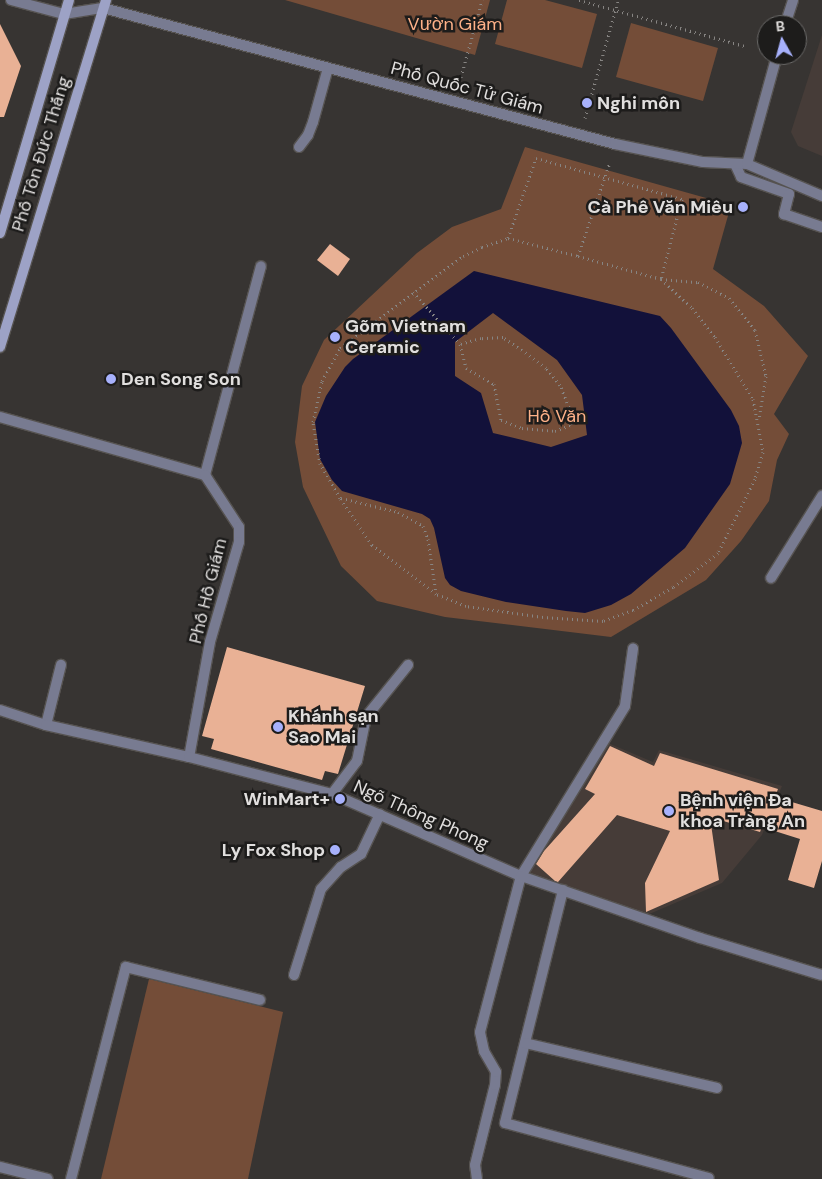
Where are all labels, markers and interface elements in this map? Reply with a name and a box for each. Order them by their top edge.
park label: Vườn Giám [408,13,502,35]
north arrow [757,15,807,65]
text: B [775,17,786,36]
street label: Phố Quốc Tử Giám [388,57,546,119]
street label: Phố Tôn Đức Thắng [7,74,75,234]
place label: Nghi môn [597,92,680,114]
marker: Nghi môn [581,97,593,109]
place label: Cà Phê Văn Miêu [587,196,733,218]
marker: Cà Phê Văn Miêu [737,201,749,213]
place label: Gõm Vietnam Ceramic [345,316,466,358]
marker: Gõm Vietnam Ceramic [329,331,341,343]
place label: Den Song Son [121,368,241,390]
marker: Den Song Son [105,373,117,385]
park label: Hồ Văn [528,405,586,427]
street label: Phố Hồ Giám [184,536,232,646]
place label: Khánh sạn Sao Mai [288,706,379,749]
marker: Khánh sạn Sao Mai [272,721,284,733]
street label: Ngõ Thông Phong [350,776,492,854]
place label: WinMart+ [244,788,330,810]
place label: Bệnh viện Đa khoa Tràng An [680,790,805,832]
marker: WinMart+ [334,793,346,805]
marker: Bệnh viện Đa khoa Tràng An [662,804,676,818]
place label: Ly Fox Shop [222,839,325,861]
marker: Ly Fox Shop [329,844,341,856]

